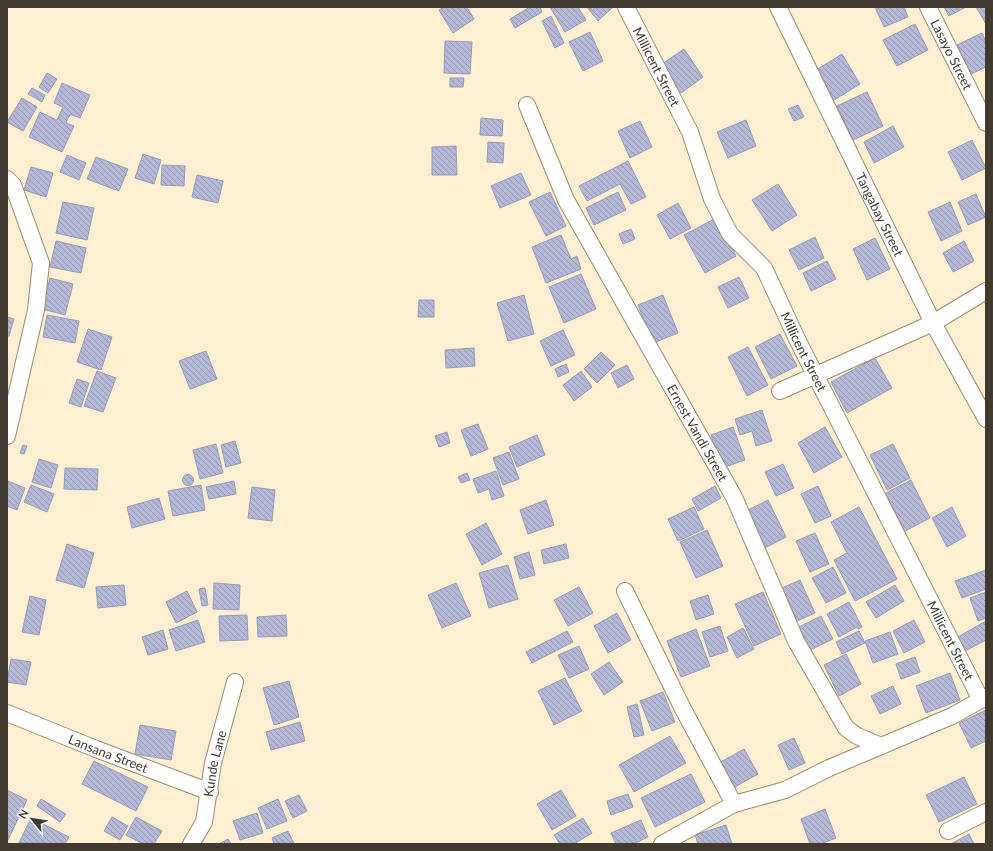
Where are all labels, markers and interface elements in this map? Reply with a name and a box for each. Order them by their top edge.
street label: Lasayo Street [927,17,976,93]
street label: Millicent Street [630,24,684,109]
street label: Tangabay Street [853,170,907,259]
street label: Millicent Street [778,309,830,394]
street label: Ernest Vandi Street [664,381,732,484]
street label: Millicent Street [924,598,978,683]
street label: Kunde Lane [200,728,230,798]
street label: Lansana Street [66,731,151,776]
north arrow [12,799,52,839]
text: N [15,807,31,821]

